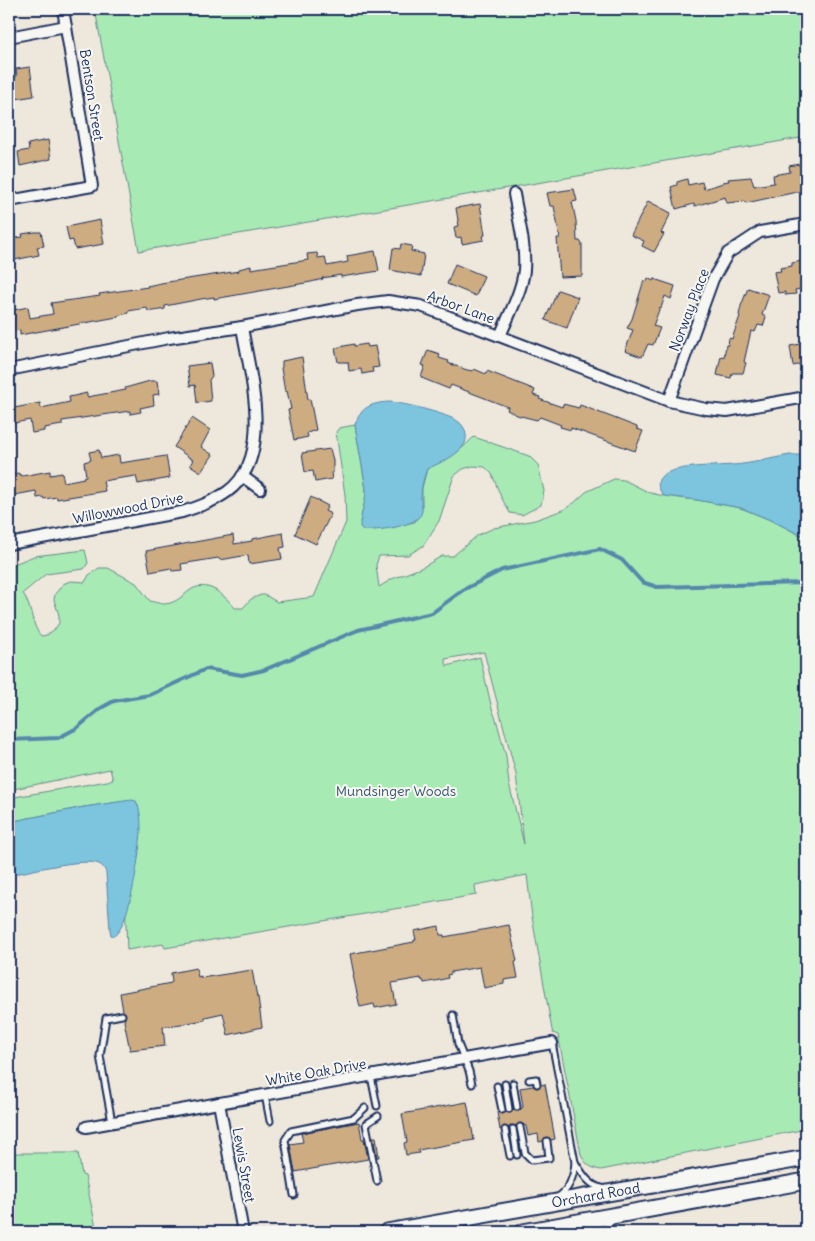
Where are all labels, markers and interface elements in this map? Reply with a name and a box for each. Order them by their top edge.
street label: Bentson Street [76,48,108,142]
street label: Norway Place [665,266,713,354]
street label: Arbor Lane [425,286,497,328]
street label: Willowwood Drive [71,488,185,528]
park label: Mundsinger Woods [336,782,456,800]
street label: White Oak Drive [264,1054,368,1090]
street label: Lewis Street [229,1126,260,1204]
street label: Orchard Road [550,1178,641,1212]

